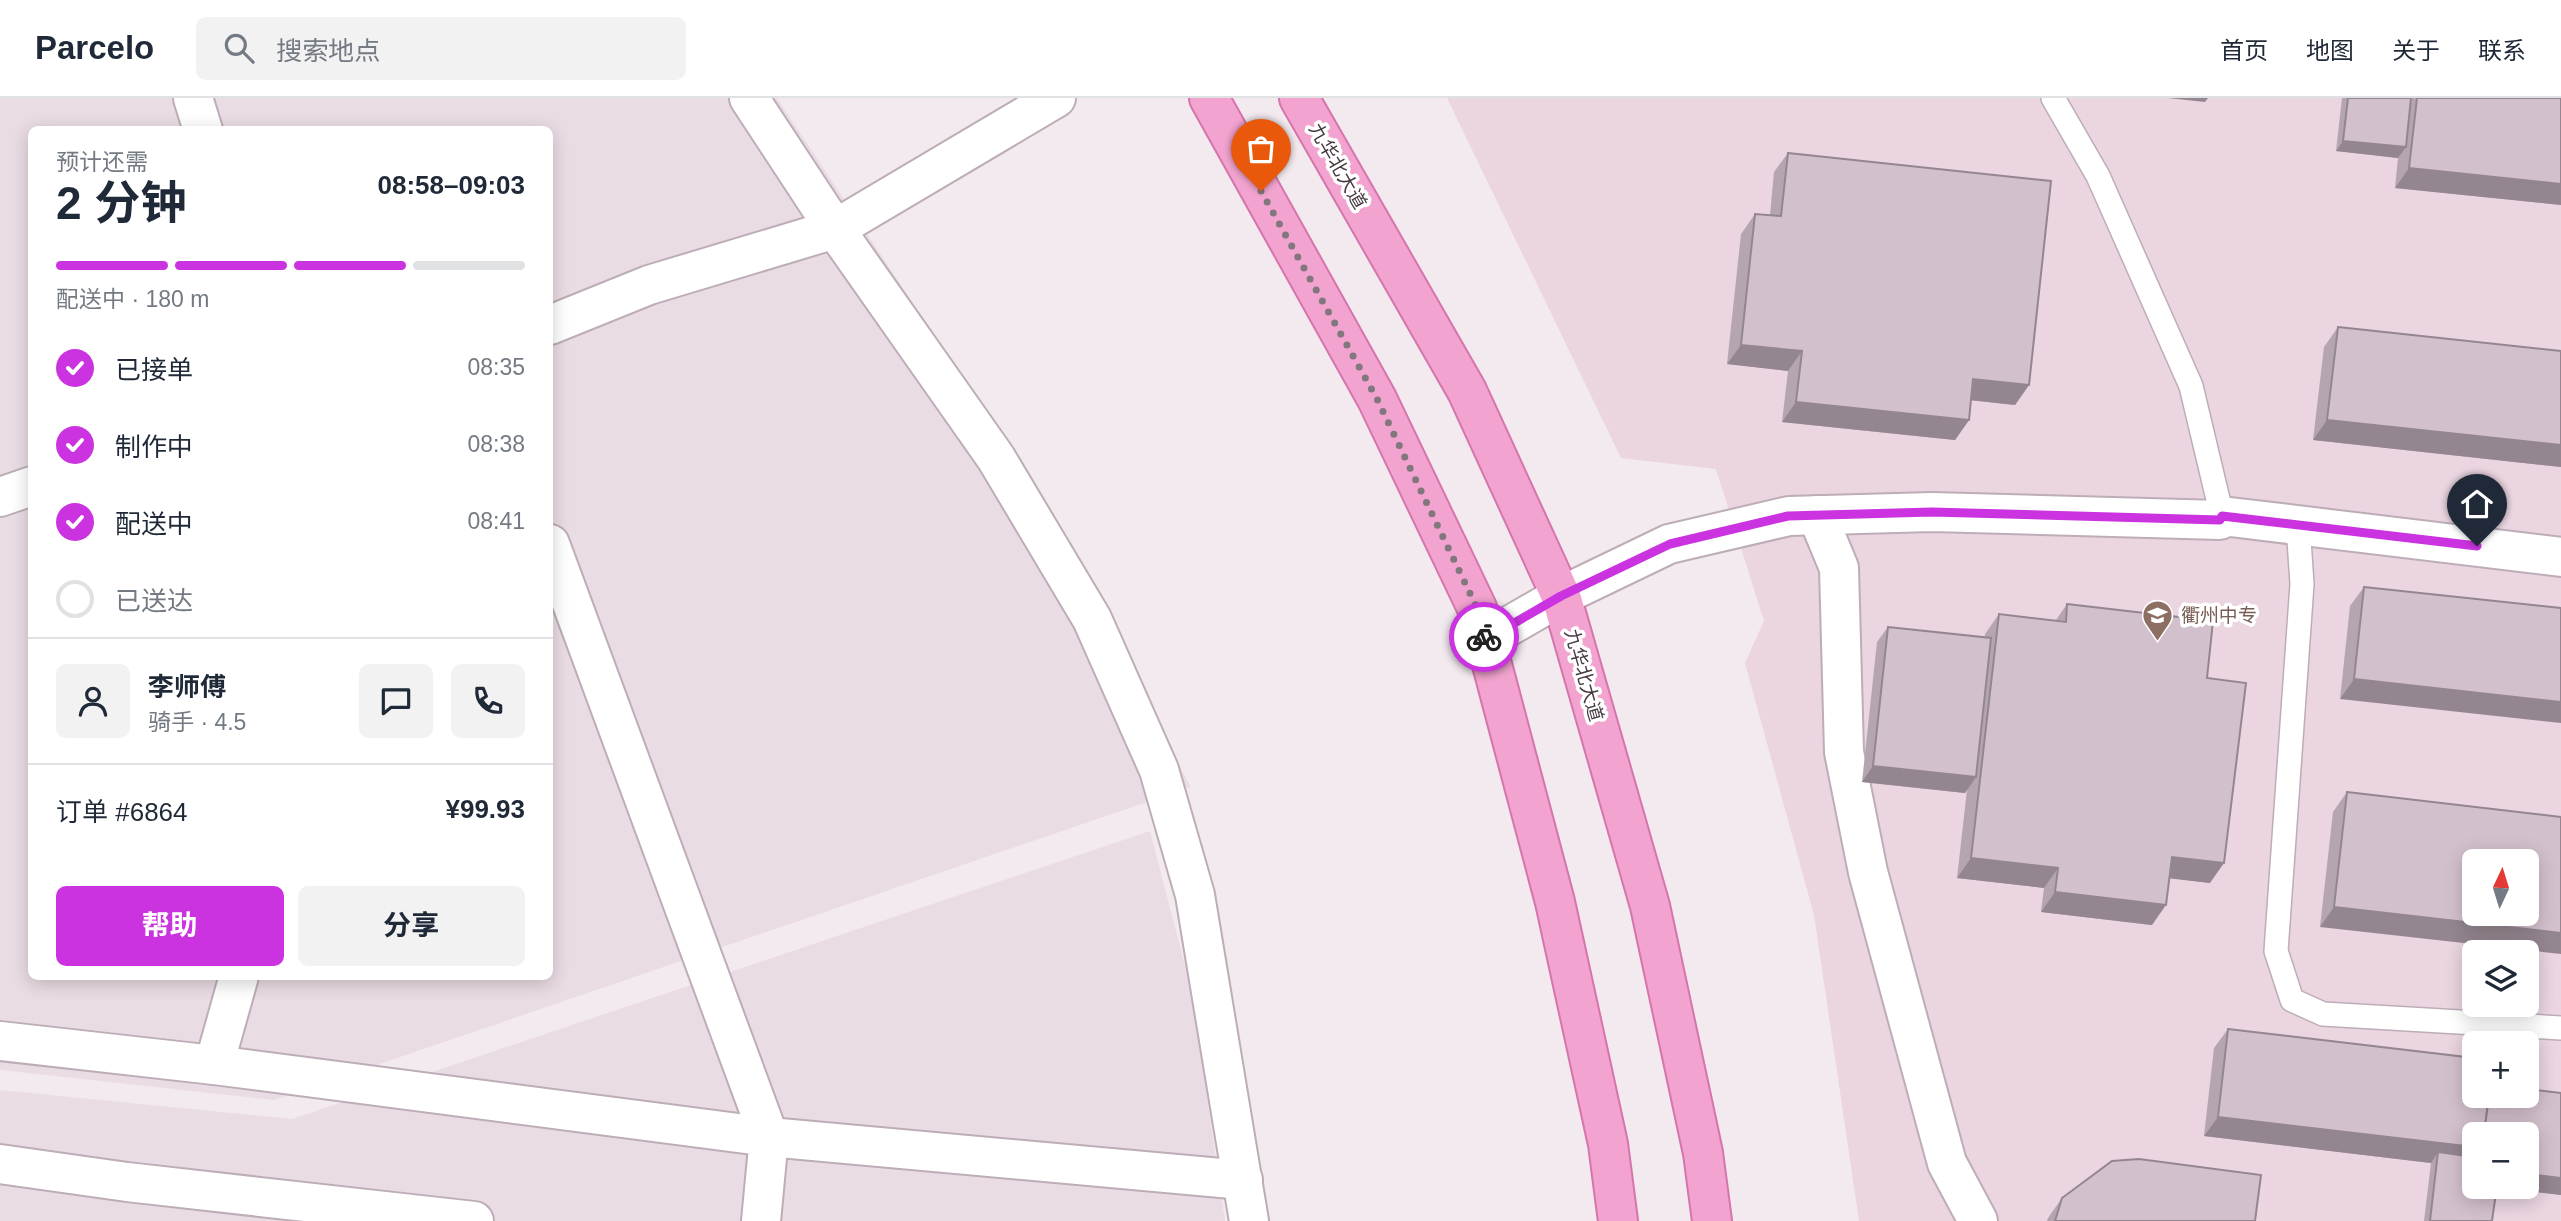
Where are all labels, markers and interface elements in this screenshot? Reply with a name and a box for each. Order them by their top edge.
search box [196,17,686,80]
text: Parcelo [35,29,154,66]
icon: search [220,29,258,67]
text: 搜索地点 [276,36,380,66]
text: 首页 [2220,37,2268,64]
text: 地图 [2306,37,2354,64]
text: 关于 [2392,37,2440,64]
text: 联系 [2478,37,2526,64]
pin [1231,119,1291,191]
street label: 九华北大道 [1305,120,1371,212]
icon: bag [1242,130,1280,168]
text: 预计还需 [56,149,148,175]
text: 08:58–09:03 [378,170,525,200]
text: 2 分钟 [56,177,186,229]
text: 配送中 · 180 m [56,286,209,312]
icon: check [56,349,94,387]
text: 08:35 [467,354,525,380]
text: 已接单 [115,355,193,385]
icon: check [56,426,94,464]
text: 08:38 [467,431,525,457]
text: 制作中 [115,432,193,462]
pin [2447,474,2507,546]
icon: home [2458,485,2496,523]
icon: check [56,503,94,541]
text: 08:41 [467,508,525,534]
text: 配送中 [115,509,193,539]
text: 已送达 [115,586,193,616]
school or university icon: 衢州中专 [2141,598,2175,642]
courier [1449,602,1519,672]
place label: 衢州中专 [2181,605,2257,626]
icon: bike [1465,618,1503,656]
street label: 九华北大道 [1561,626,1607,724]
button: person [56,664,130,738]
button: chat [359,664,433,738]
button: phone [451,664,525,738]
text: 李师傅 [148,672,226,702]
text: 骑手 · 4.5 [148,709,246,735]
text: ¥99.93 [445,794,525,824]
text: 订单 #6864 [56,797,188,827]
north arrow [2462,849,2539,926]
map controls [2462,849,2539,1199]
button: 帮助 [56,886,284,966]
button: 分享 [298,886,525,966]
button: layers [2462,940,2539,1017]
button: + [2462,1031,2539,1108]
button: − [2462,1122,2539,1199]

